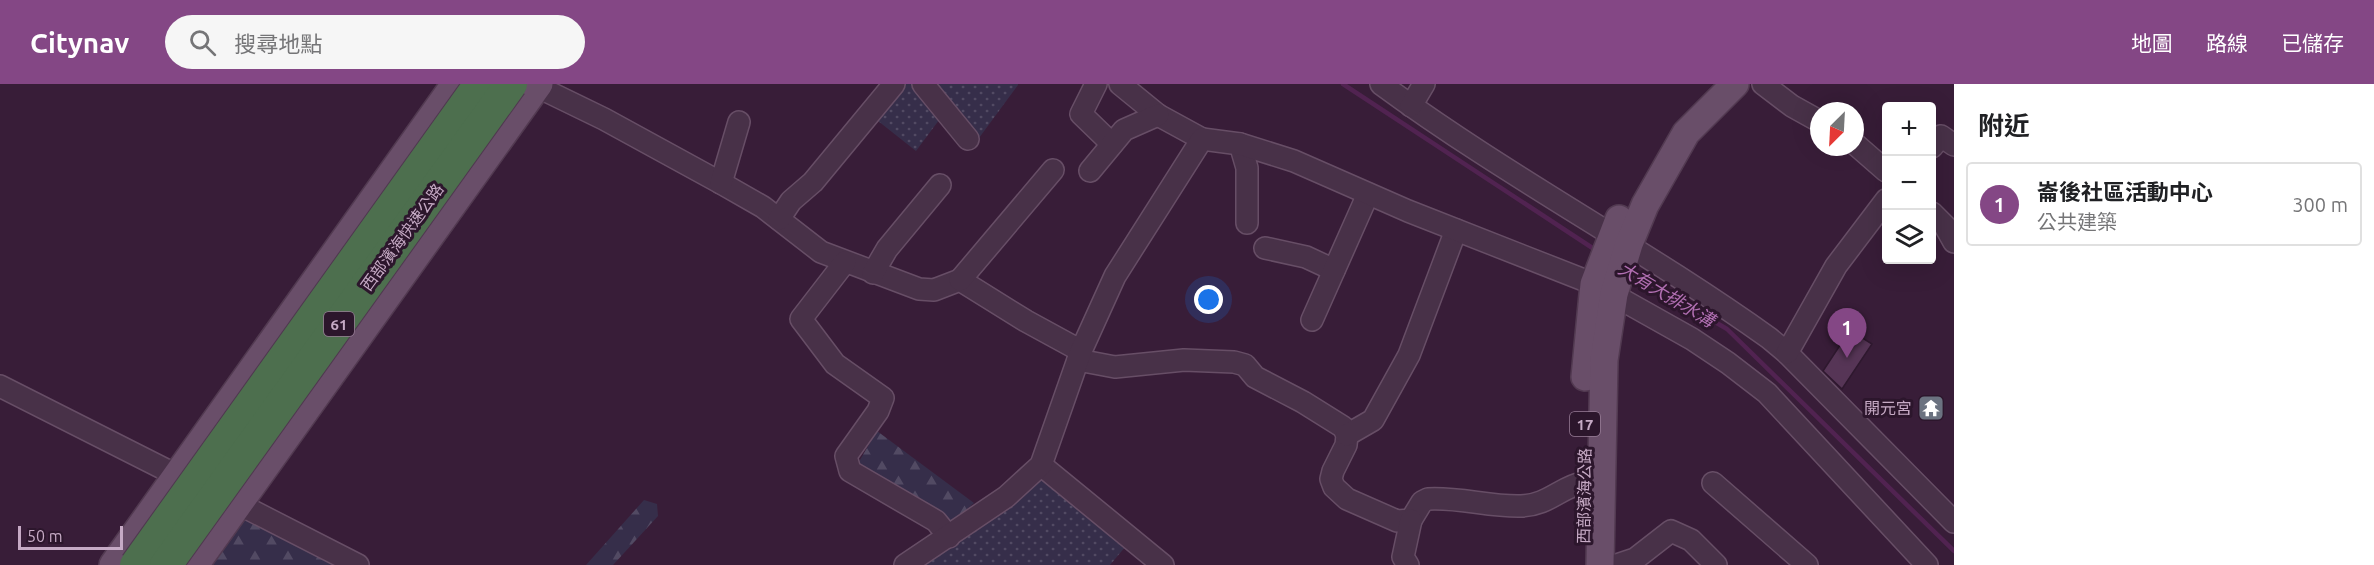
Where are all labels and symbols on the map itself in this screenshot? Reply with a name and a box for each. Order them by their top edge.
north arrow [1810,102,1864,156]
street label: 西部濱海快速公路 [357,180,447,294]
water label: 大有大排水溝 [1616,258,1721,332]
your location [1194,285,1223,314]
pin: 1 [1828,308,1866,358]
road number: 61 [324,312,354,336]
temple icon: 開元宮 [1916,393,1946,423]
place label: 開元宮 [1864,399,1912,417]
road number: 17 [1570,412,1600,436]
street label: 西部濱海公路 [1574,448,1594,544]
scale bar [18,523,123,550]

